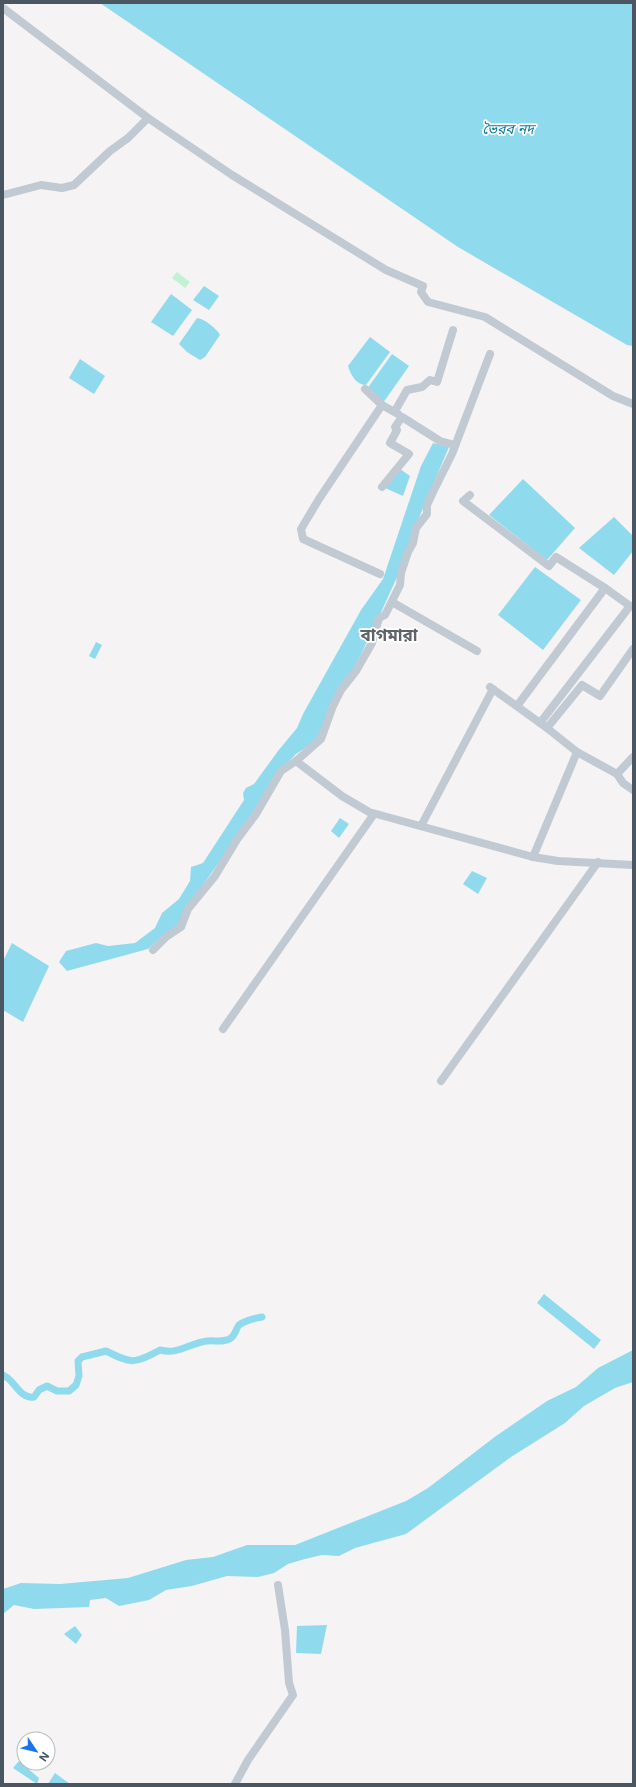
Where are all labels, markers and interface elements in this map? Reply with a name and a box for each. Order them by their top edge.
water label: ভৈরব নদ [482,120,537,137]
district label: বাগমারা [359,625,418,645]
north arrow [16,1731,56,1771]
text: N [36,1749,52,1764]

